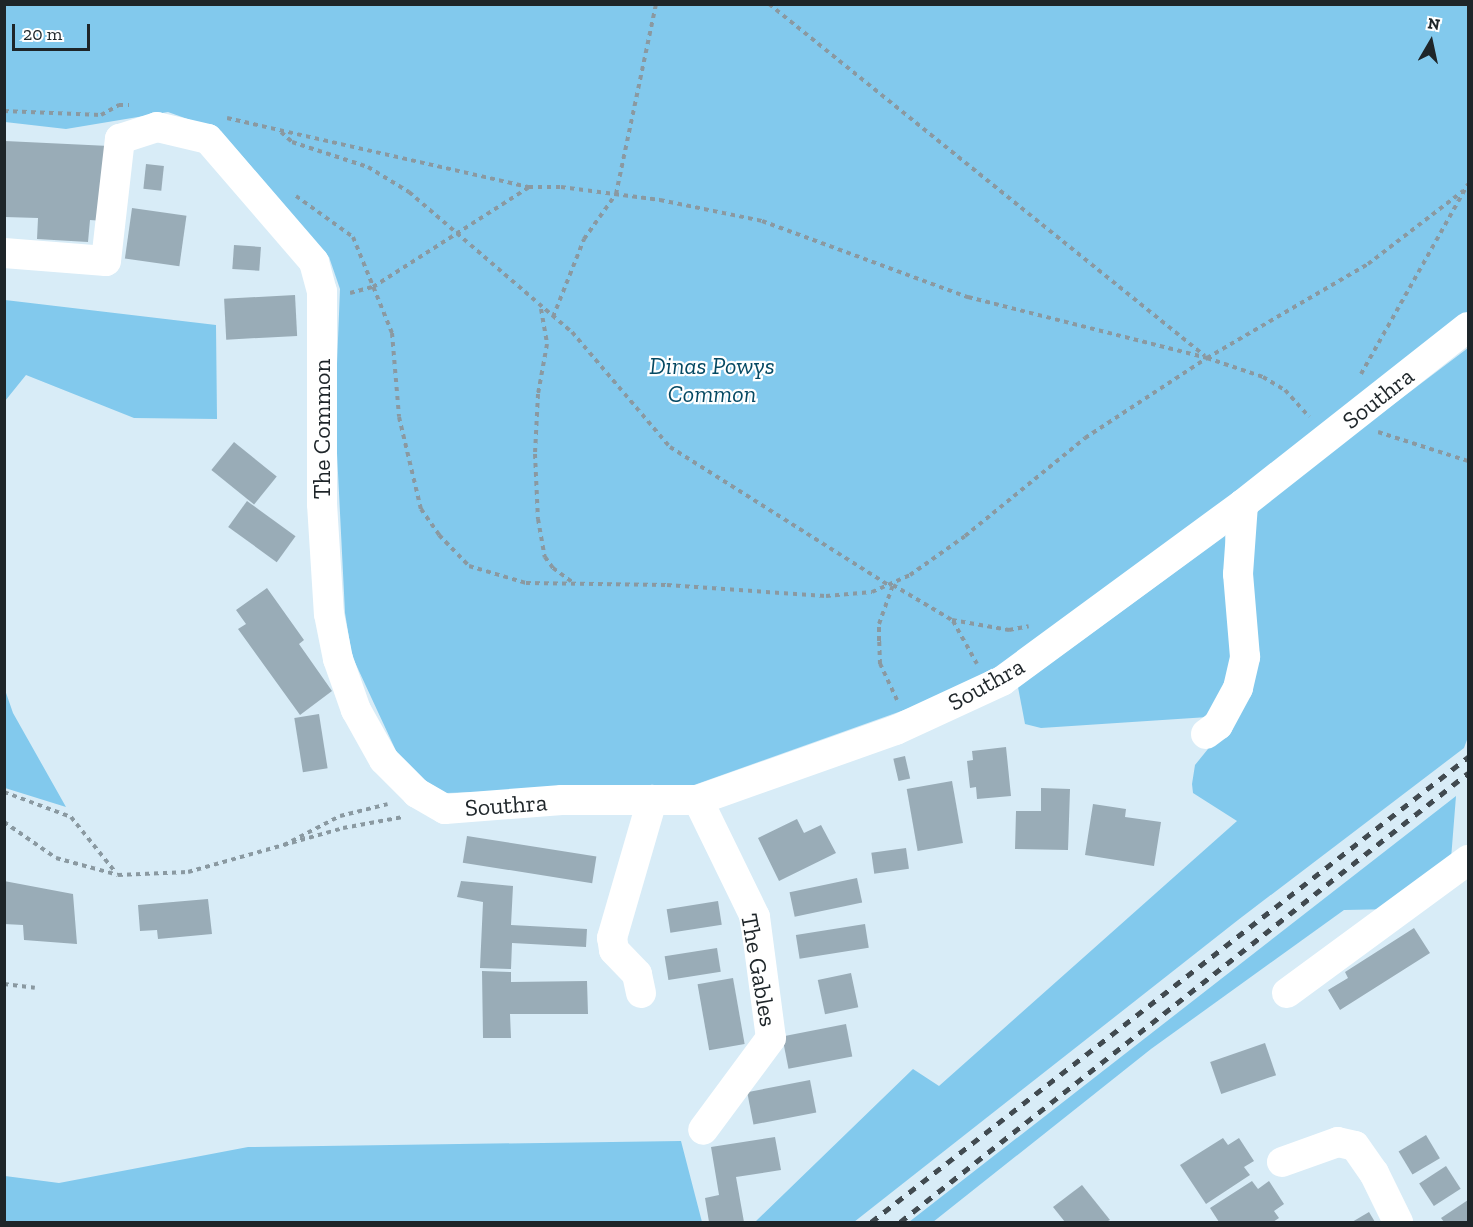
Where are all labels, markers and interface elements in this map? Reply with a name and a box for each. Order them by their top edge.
scale bar [15,12,93,50]
north arrow [1401,12,1461,72]
text: N [1426,13,1441,34]
text: 20 m [23,23,62,45]
park label: Dinas Powys Common [649,352,775,408]
street label: The Common [308,359,336,499]
street label: Southra [1337,361,1419,435]
street label: Southra [943,651,1029,717]
street label: Southra [464,788,548,822]
street label: The Gables [735,911,783,1029]

